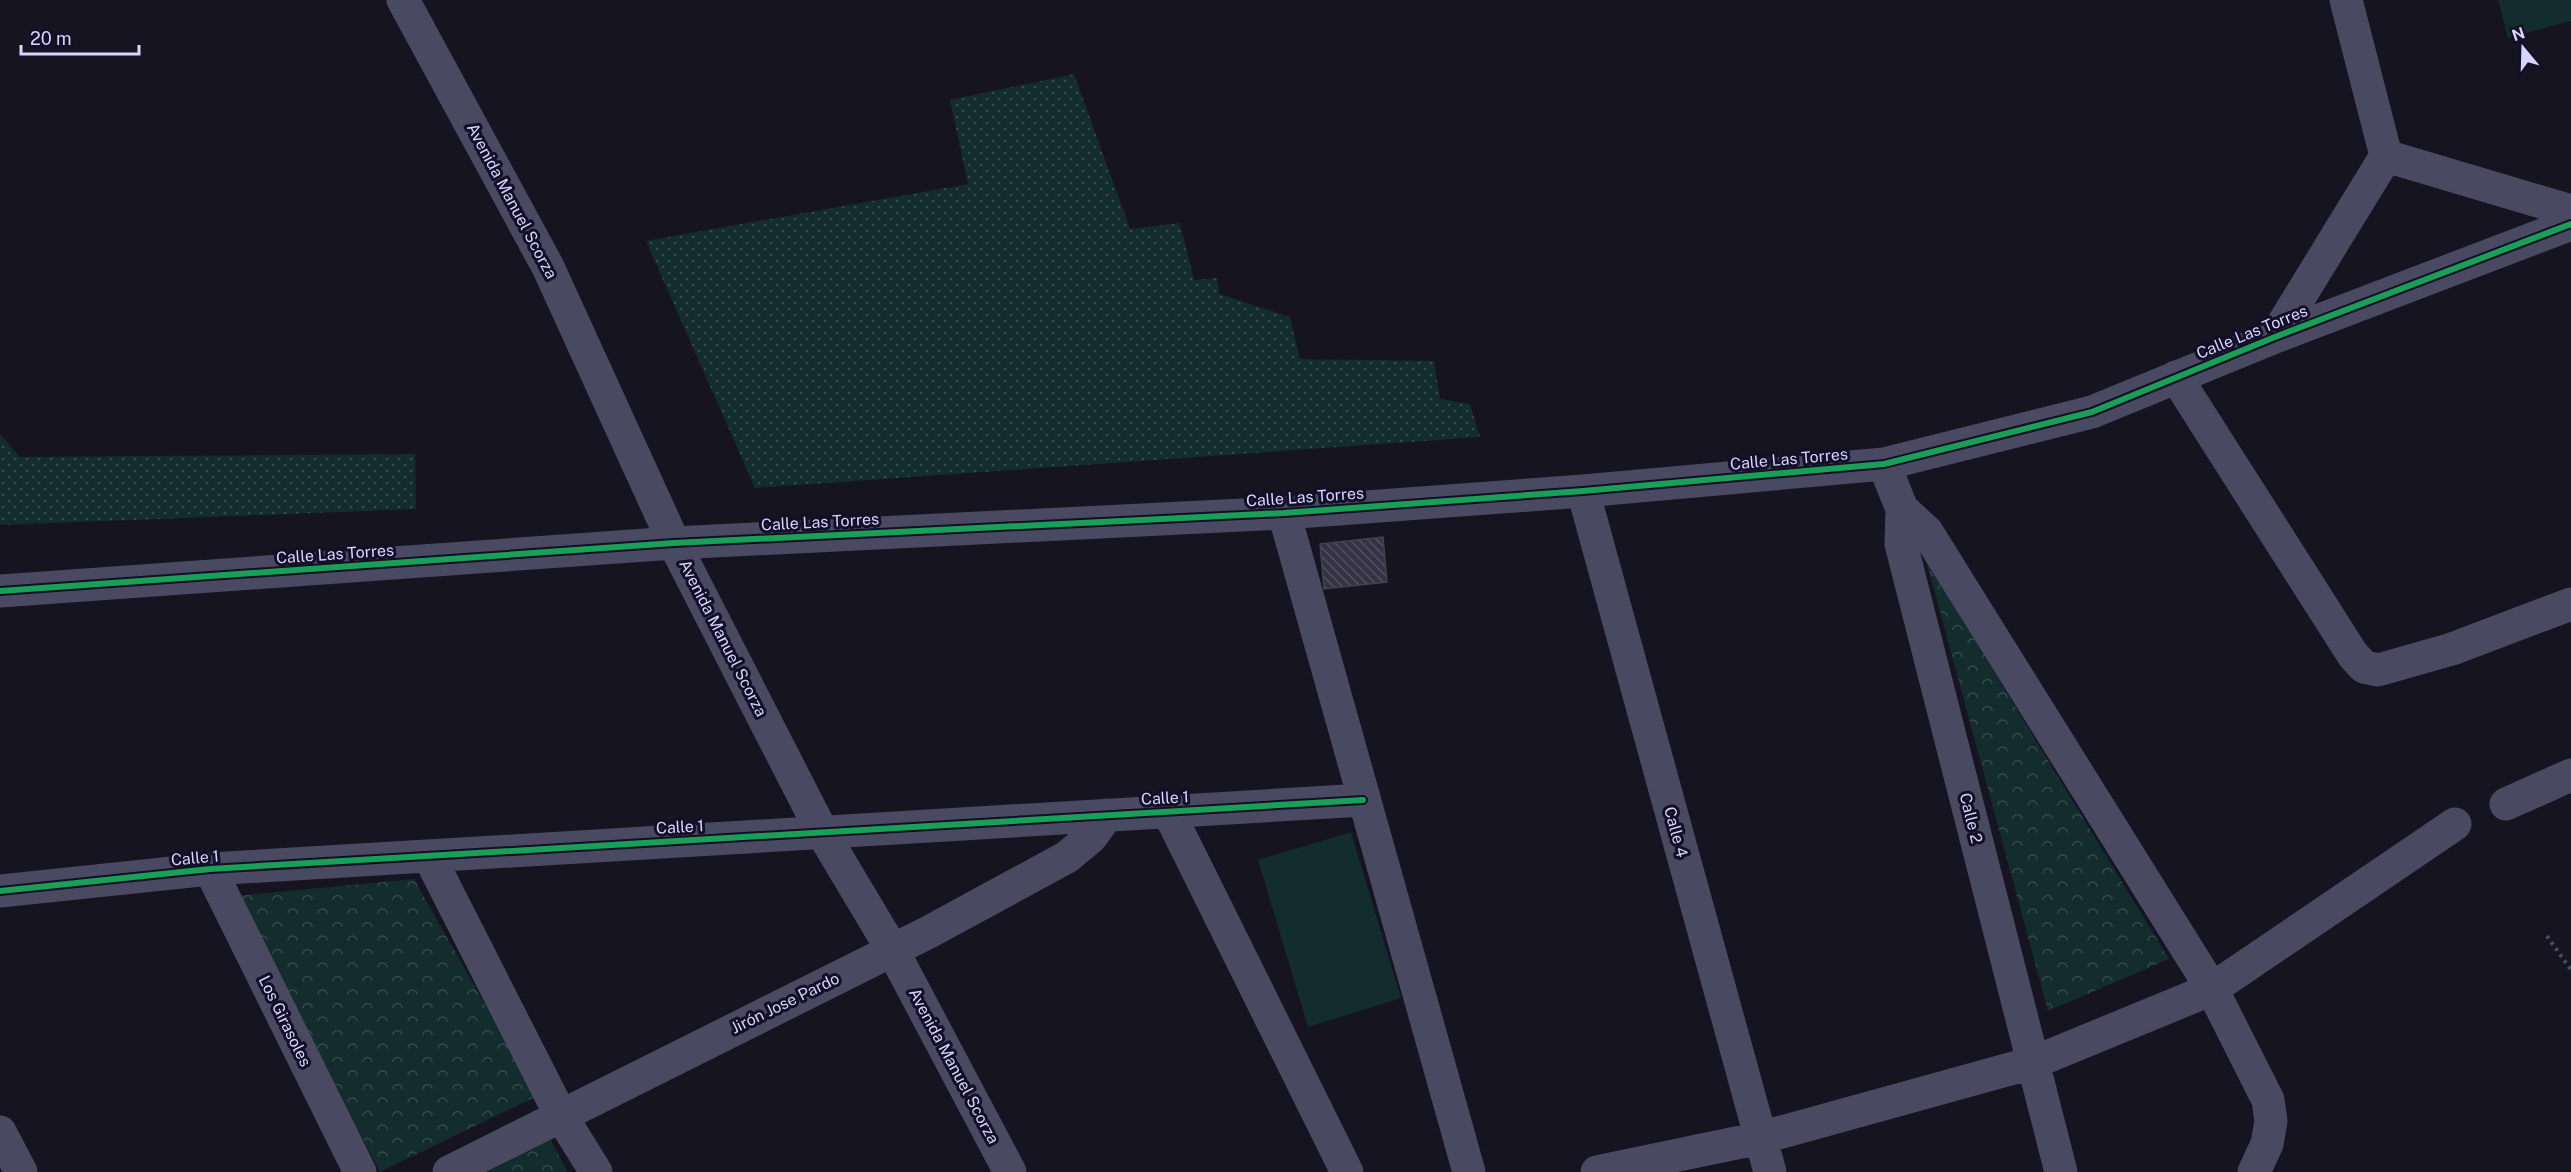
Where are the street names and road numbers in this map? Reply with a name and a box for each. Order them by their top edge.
street label: Avenida Manuel Scorza [463,120,561,282]
street label: Calle Las Torres [2194,301,2310,363]
street label: Calle Las Torres [1729,444,1849,474]
street label: Calle Las Torres [1245,483,1365,511]
street label: Calle Las Torres [760,509,880,535]
street label: Calle Las Torres [275,540,395,568]
street label: Avenida Manuel Scorza [675,556,771,720]
street label: Calle 1 [1140,787,1190,809]
street label: Calle 2 [1956,791,1986,845]
street label: Calle 4 [1660,805,1692,859]
street label: Calle 1 [655,816,705,838]
street label: Calle 1 [170,846,220,870]
street label: Jirón Jose Pardo [728,969,842,1037]
street label: Los Girasoles [255,972,315,1070]
street label: Avenida Manuel Scorza [905,985,1003,1147]

